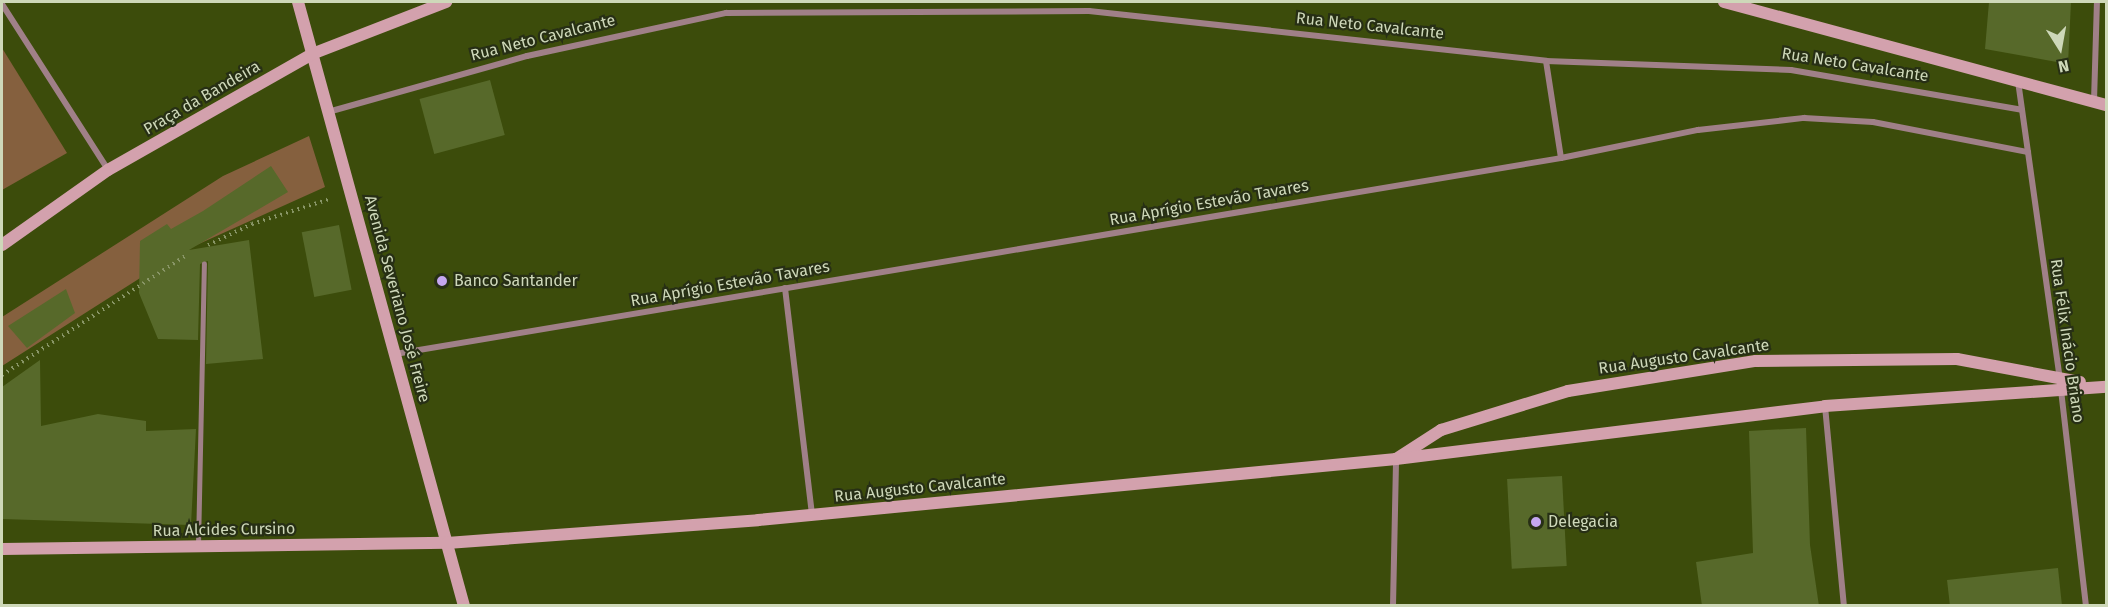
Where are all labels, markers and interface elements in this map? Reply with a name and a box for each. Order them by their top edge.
street label: Rua Neto Cavalcante [1295,9,1445,43]
street label: Rua Neto Cavalcante [469,11,617,65]
north arrow [2030,18,2090,78]
street label: Rua Neto Cavalcante [1780,44,1930,86]
text: N [2057,56,2071,76]
street label: Praça da Bandeira [140,57,264,139]
street label: Rua Aprígio Estevão Tavares [1108,176,1310,230]
street label: Avenida Severiano José Freire [360,193,434,405]
street label: Rua Aprígio Estevão Tavares [629,257,831,311]
street label: Rua Félix Inácio Briano [2046,258,2088,424]
place label: Banco Santander [454,271,578,291]
marker: Banco Santander [435,274,449,288]
street label: Rua Augusto Cavalcante [1597,336,1771,378]
street label: Rua Augusto Cavalcante [833,469,1007,507]
place label: Delegacia [1548,512,1618,532]
marker: Delegacia [1529,515,1543,529]
street label: Rua Alcides Cursino [153,519,295,541]

